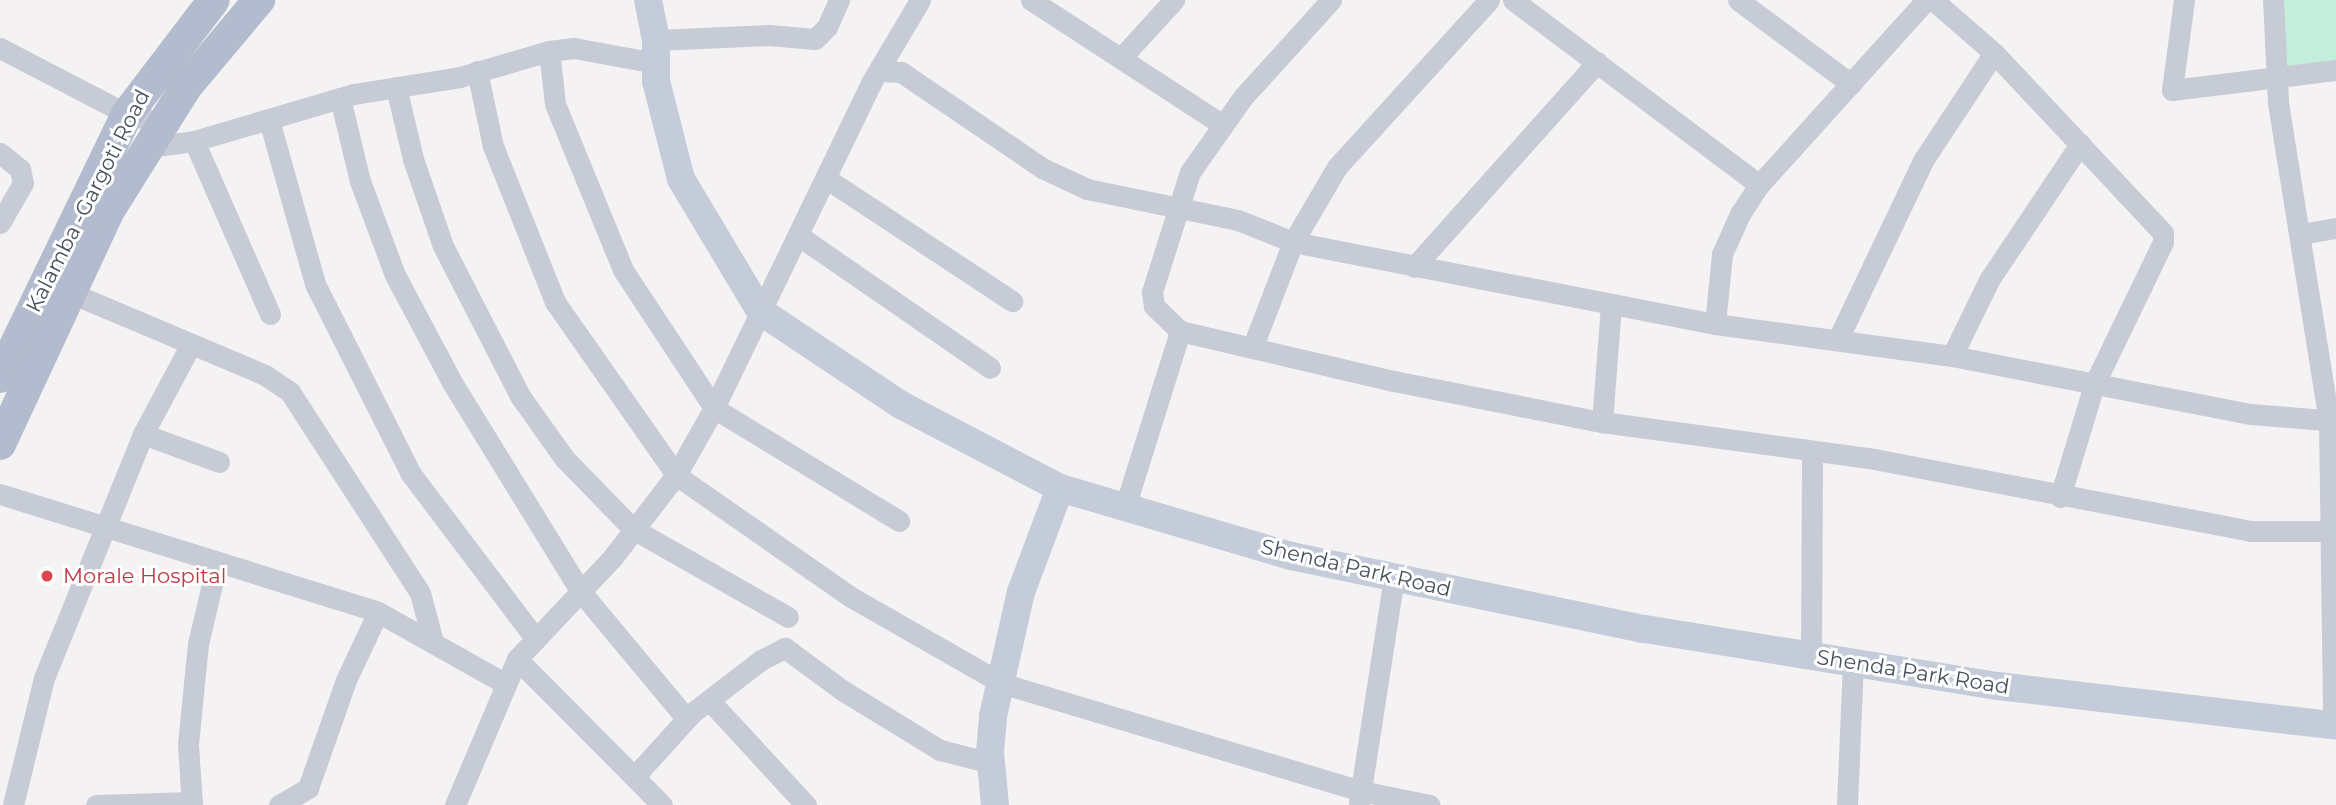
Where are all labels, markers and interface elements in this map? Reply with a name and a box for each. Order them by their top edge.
street label: Kalamba -Gargoti Road [21,85,155,317]
street label: Shenda Park Road [1258,534,1454,602]
place label: Morale Hospital [63,563,226,589]
marker: Morale Hospital [37,566,57,586]
street label: Shenda Park Road [1815,644,2011,700]

